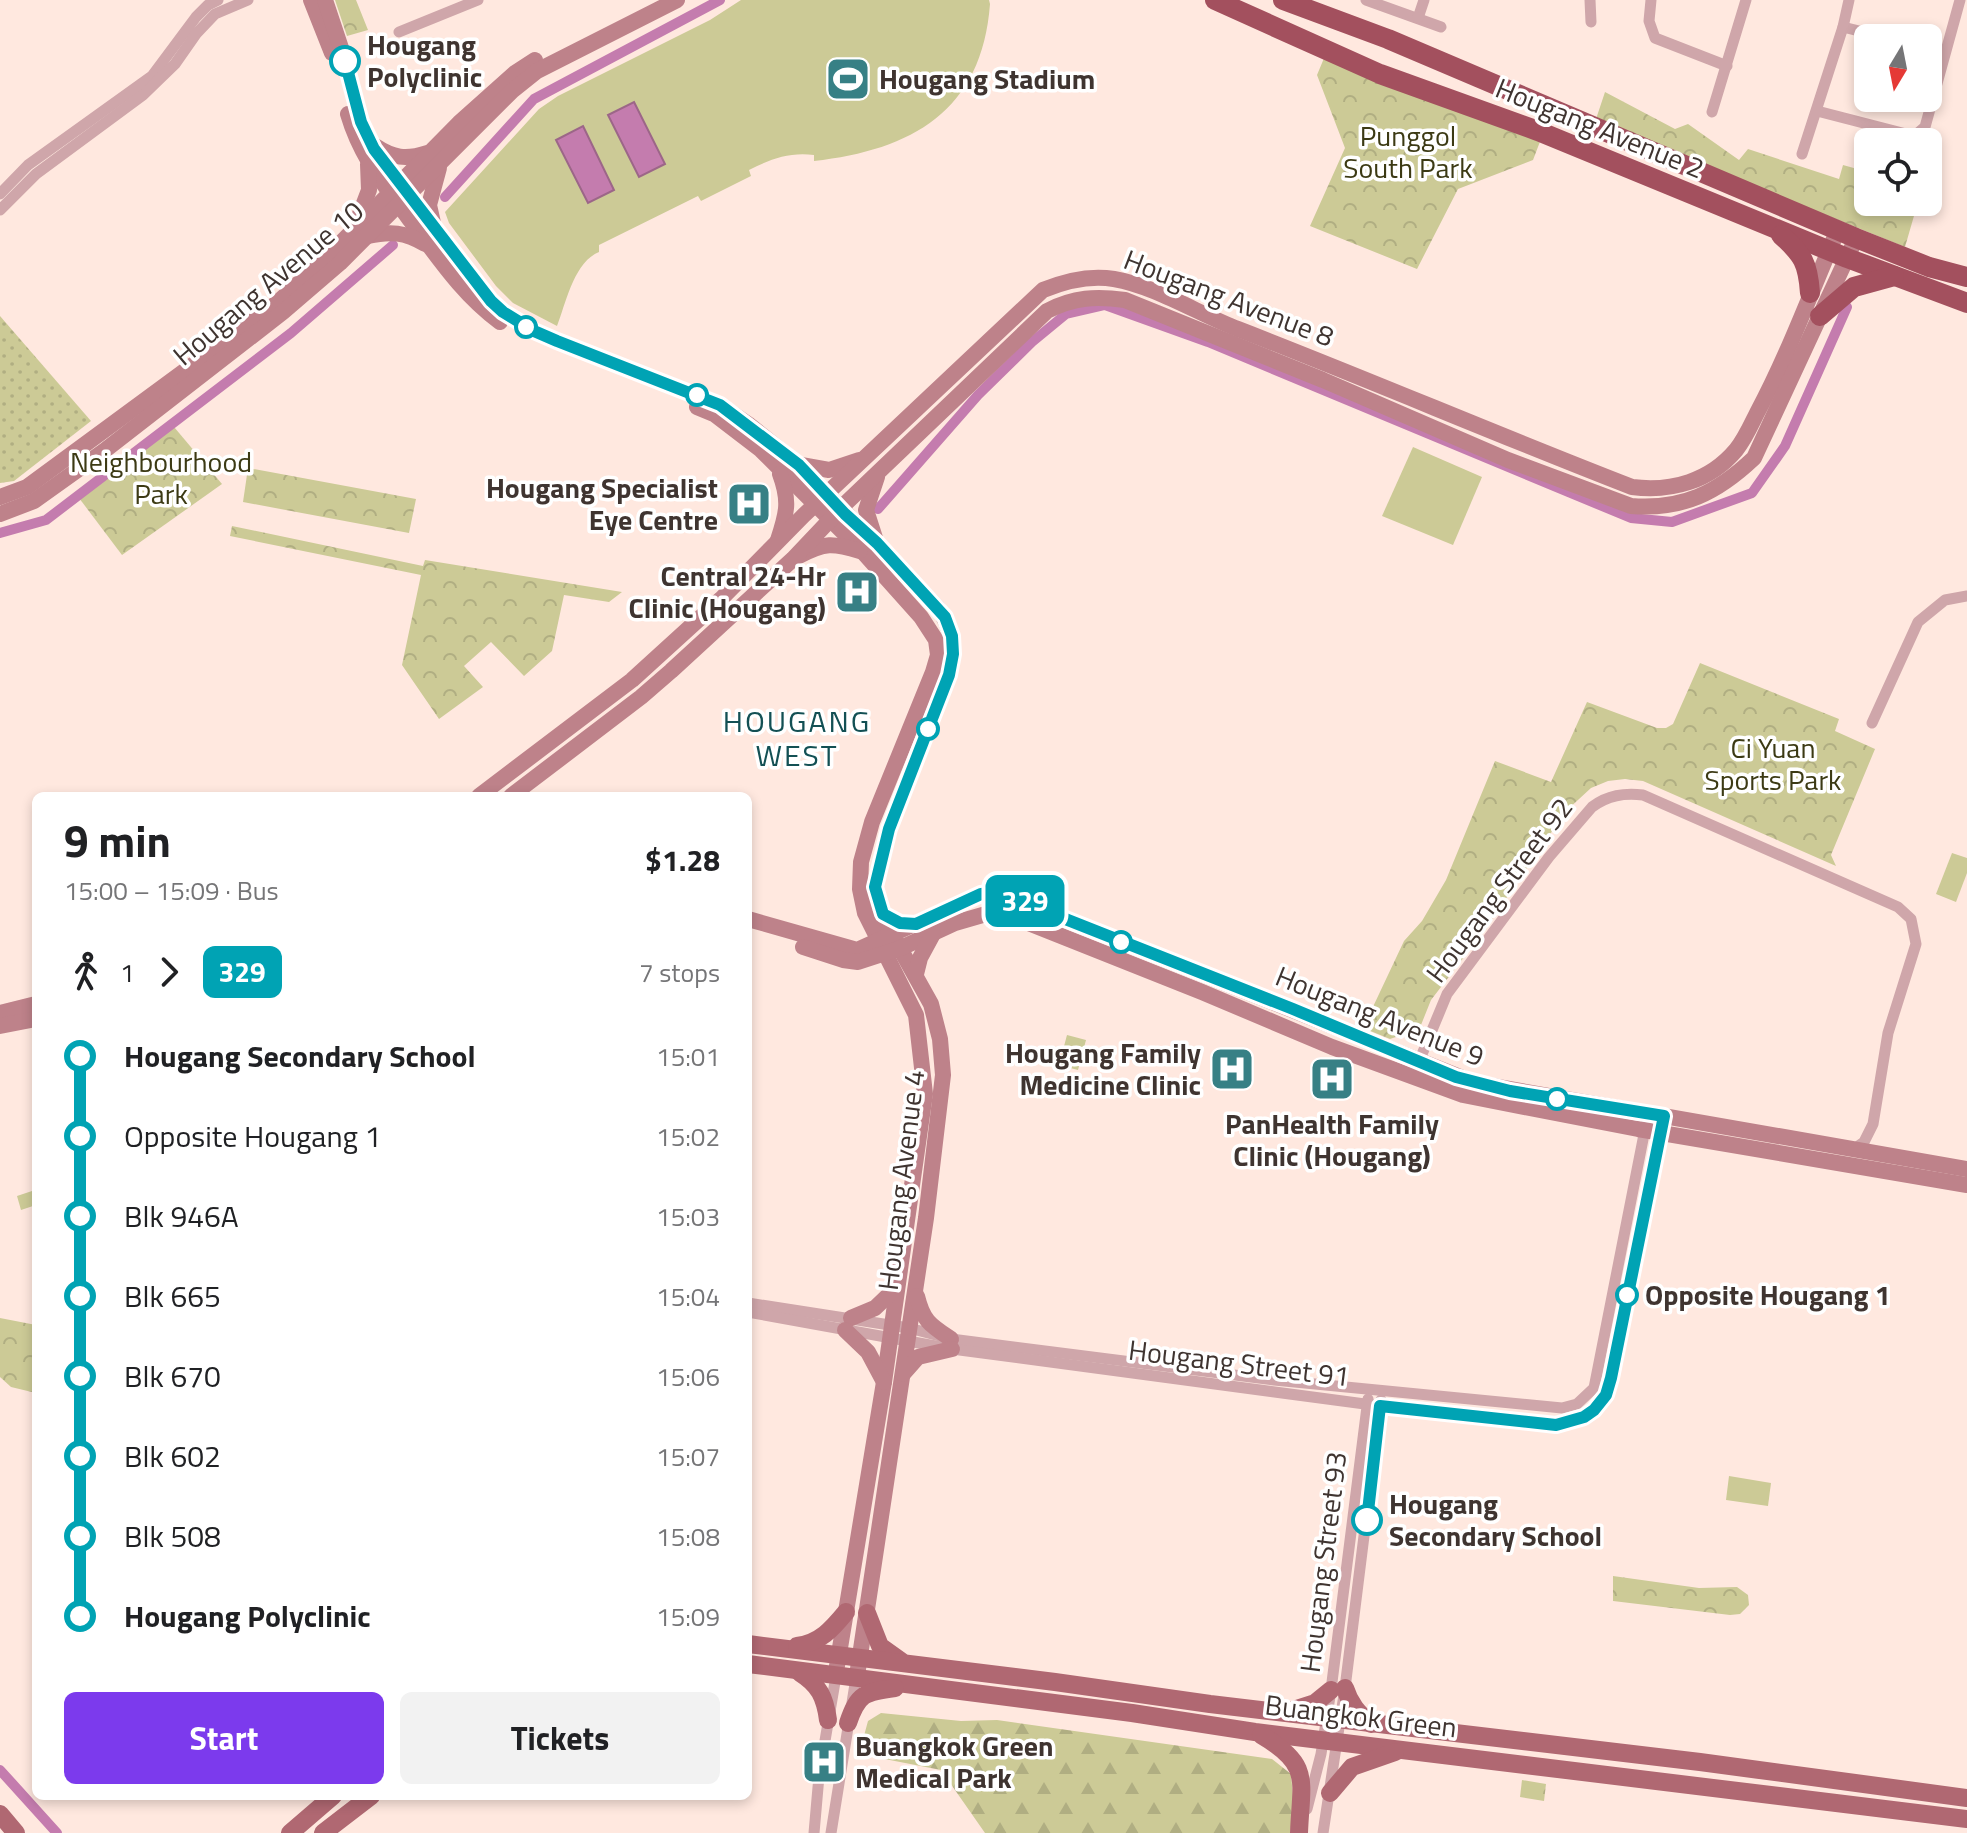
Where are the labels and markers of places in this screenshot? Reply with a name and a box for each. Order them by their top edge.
place label: Hougang Polyclinic [367,23,482,98]
marker: Hougang Polyclinic [330,46,360,76]
sports icon: Hougang Stadium [824,55,872,103]
place label: Hougang Stadium [879,57,1095,100]
unlabelled marker [515,316,537,338]
unlabelled marker [686,384,708,406]
place label: Hougang Specialist Eye Centre [486,466,718,541]
hospital icon: Hougang Specialist Eye Centre [725,480,773,528]
place label: Central 24-Hr Clinic (Hougang) [629,554,826,629]
hospital icon: Central 24-Hr Clinic (Hougang) [833,568,881,616]
unlabelled marker [917,718,939,740]
unlabelled marker [1110,931,1132,953]
place label: Hougang Family Medicine Clinic [1005,1031,1201,1106]
hospital icon: Hougang Family Medicine Clinic [1208,1045,1256,1093]
hospital icon: PanHealth Family Clinic (Hougang) [1308,1055,1356,1103]
unlabelled marker [1546,1088,1568,1110]
place label: PanHealth Family Clinic (Hougang) [1225,1102,1439,1177]
place label: Opposite Hougang 1 [1645,1273,1890,1316]
marker: Opposite Hougang 1 [1616,1284,1638,1306]
place label: Hougang Secondary School [1389,1482,1602,1557]
marker: Hougang Secondary School [1352,1505,1382,1535]
place label: Buangkok Green Medical Park [855,1724,1054,1799]
hospital icon: Buangkok Green Medical Park [800,1738,848,1786]

